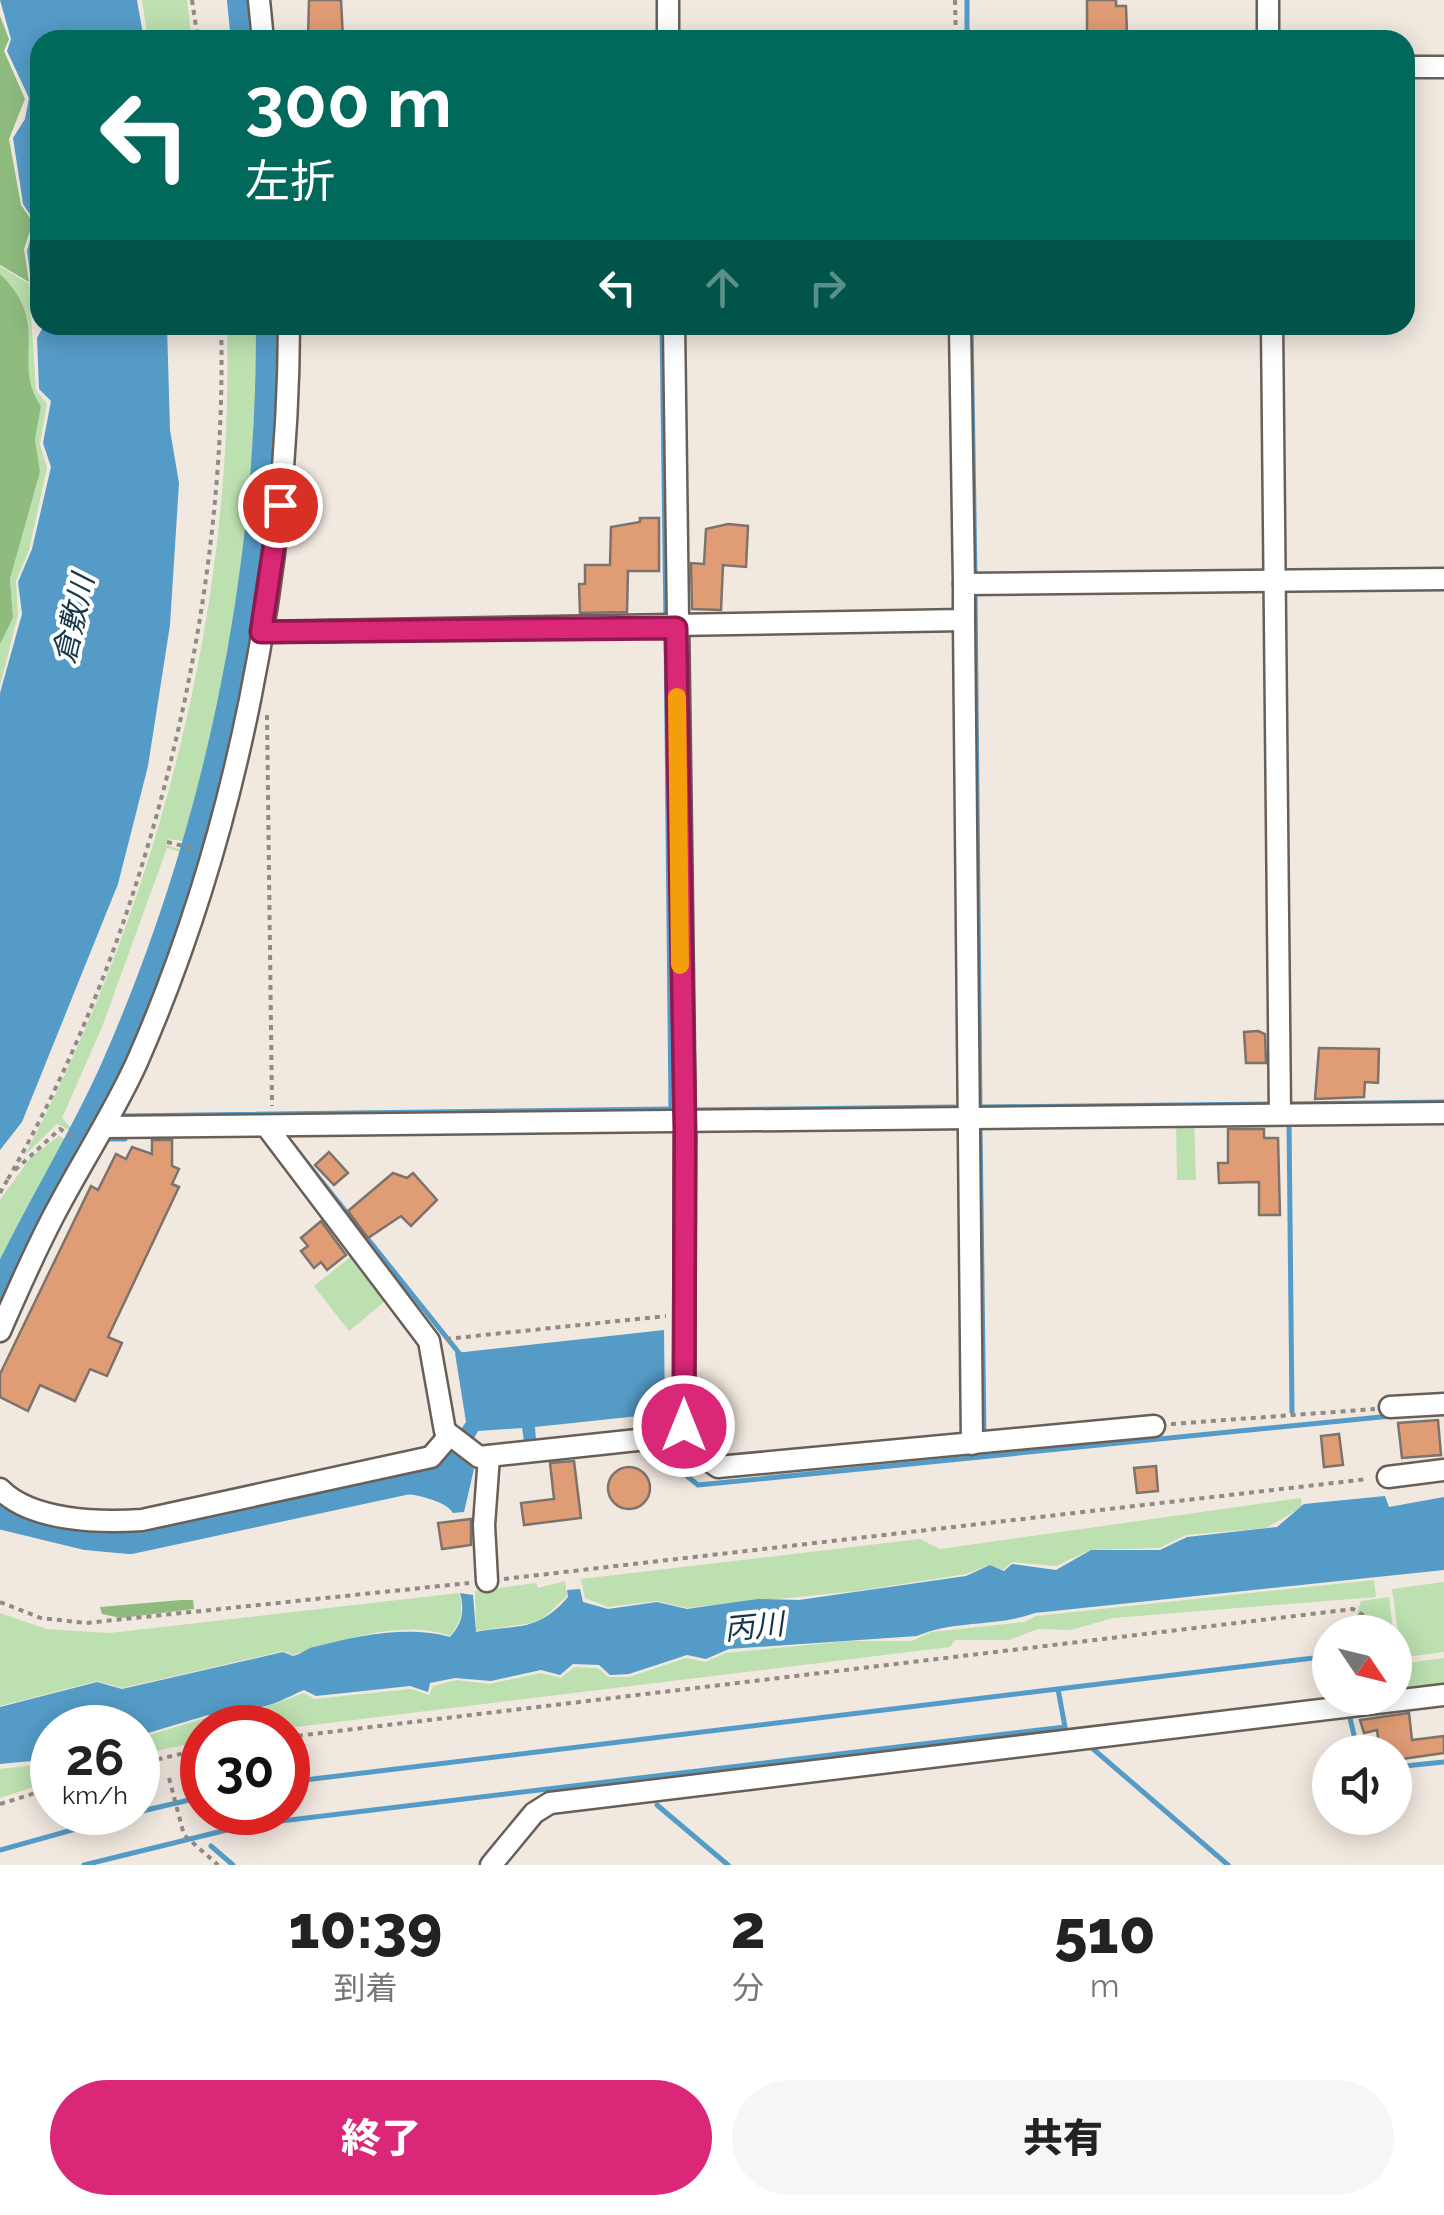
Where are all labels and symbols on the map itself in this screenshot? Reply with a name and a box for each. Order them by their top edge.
pin [238,463,323,548]
water label: 倉敷川 [46,568,101,667]
position arrow [632,1374,736,1478]
water label: 丙川 [722,1606,789,1647]
north arrow [1312,1615,1412,1715]
speed limit sign: 30 [180,1705,310,1835]

